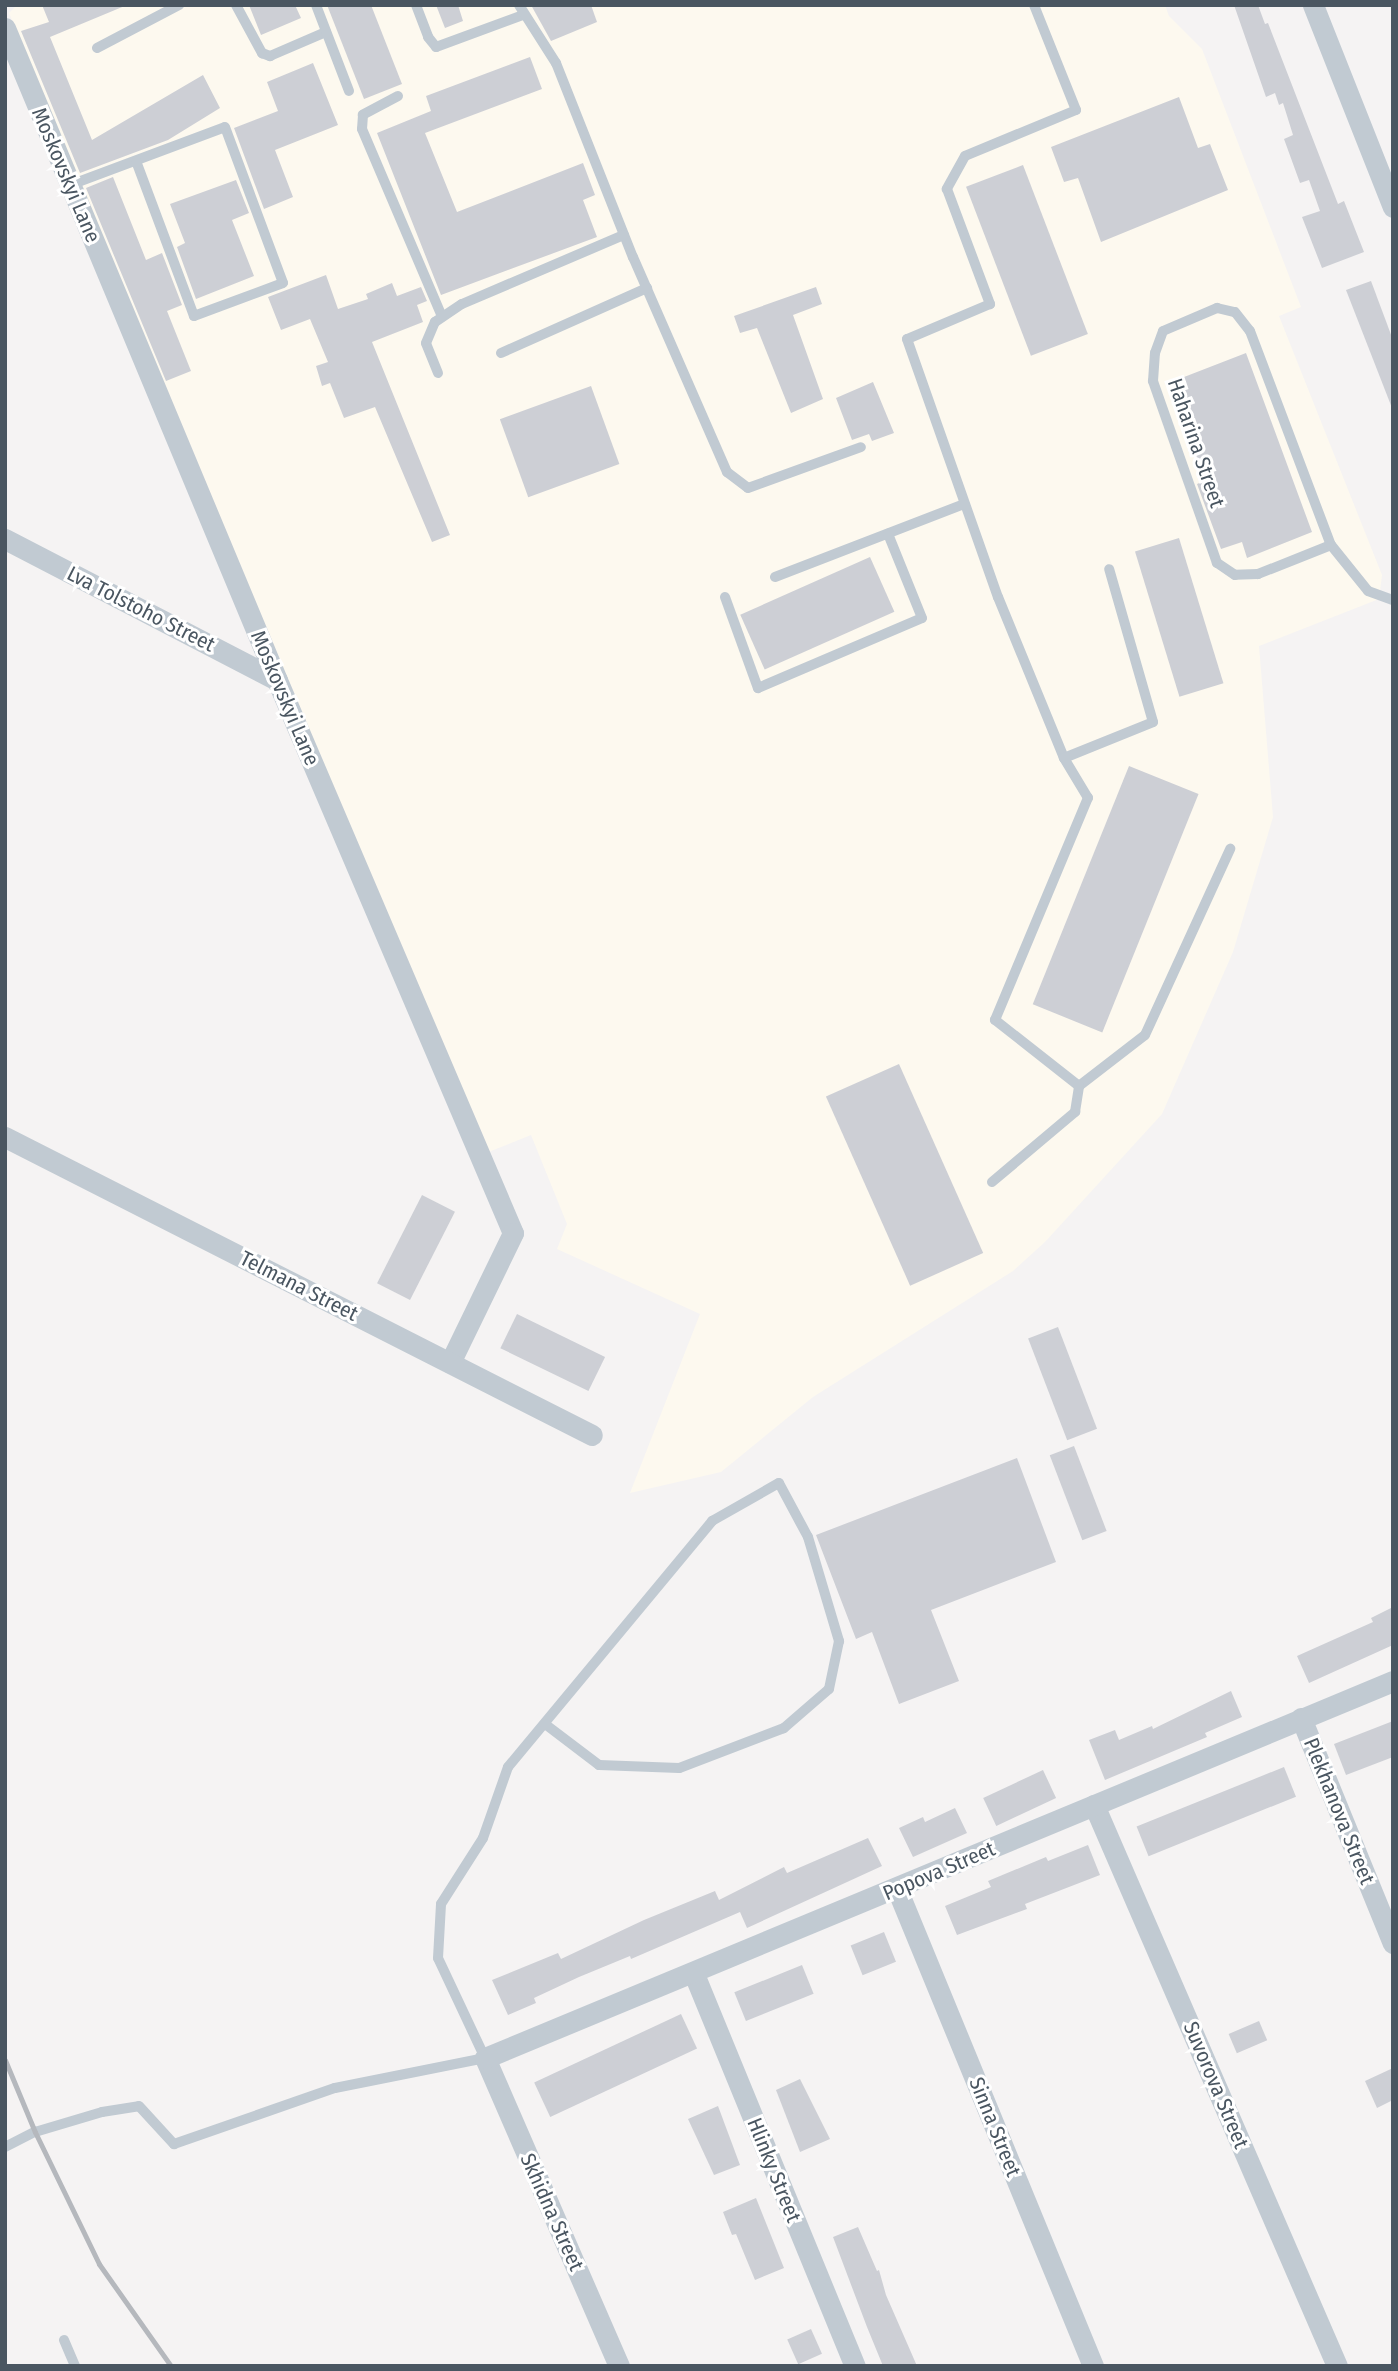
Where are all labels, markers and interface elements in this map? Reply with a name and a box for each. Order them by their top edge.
street label: Moskovskyi Lane [26,104,106,246]
street label: Haharina Street [1162,375,1230,511]
street label: Lva Tolstoho Street [63,561,219,657]
street label: Moskovskyi Lane [245,627,325,769]
street label: Telmana Street [236,1246,362,1326]
street label: Plekhanova Street [1298,1734,1380,1888]
street label: Popova Street [879,1836,999,1906]
street label: Suvorova Street [1178,2018,1254,2152]
street label: Sinna Street [964,2074,1026,2180]
street label: Hlinky Street [742,2114,806,2226]
street label: Skhidna Street [515,2149,589,2275]

